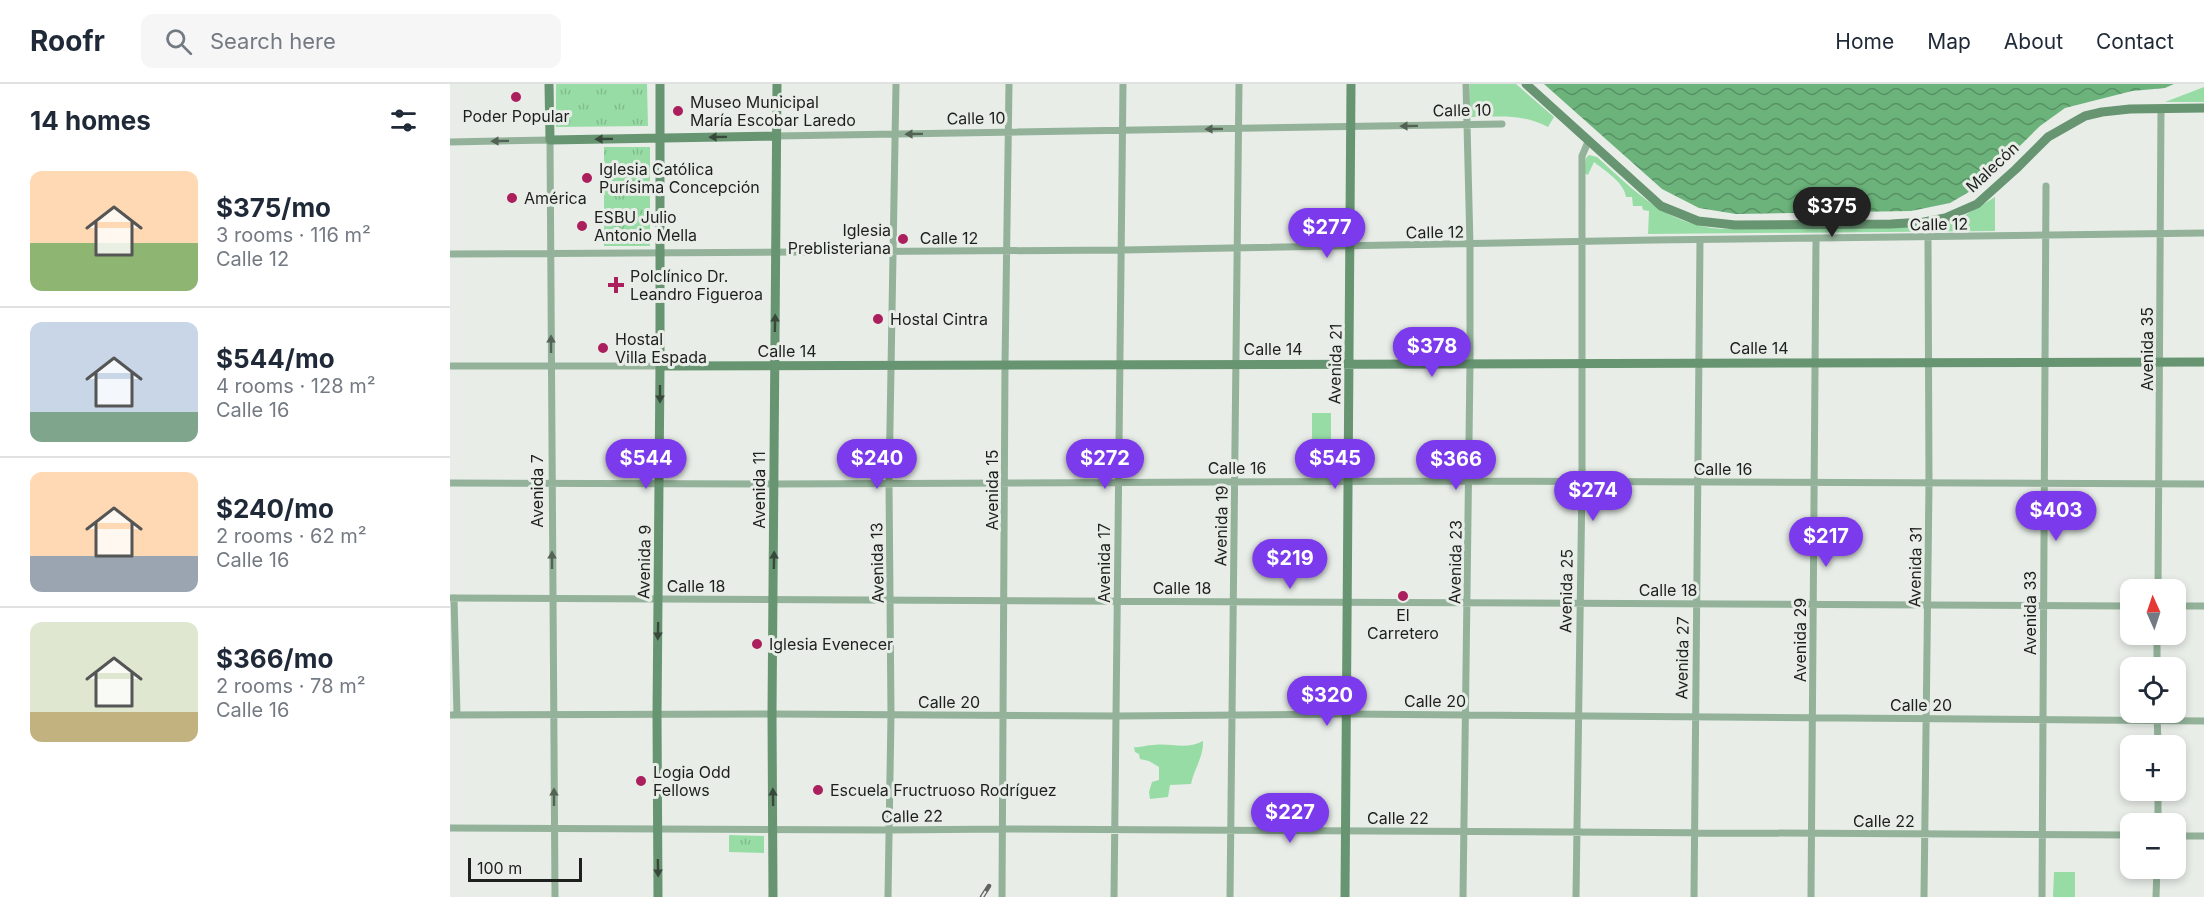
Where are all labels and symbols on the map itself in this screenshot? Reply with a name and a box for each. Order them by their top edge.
marker: Poder Popular [509,90,523,104]
place label: Museo Municipal María Escobar Laredo [690,92,856,130]
street label: Calle 10 [1432,99,1492,121]
marker: Museo Municipal María Escobar Laredo [671,104,685,118]
place label: Poder Popular [462,106,570,126]
street label: Calle 10 [946,107,1006,129]
one-way arrow [1400,121,1419,131]
one-way arrow [1205,124,1224,134]
one-way arrow [905,129,924,139]
one-way arrow [708,133,727,142]
one-way arrow [595,134,614,144]
one-way arrow [490,136,509,146]
street label: Malecón [1961,138,2023,196]
place label: Iglesia Católica Purísima Concepción [599,159,760,197]
marker: Iglesia Católica Purísima Concepción [580,171,594,185]
pin: $375 [1796,187,1868,238]
place label: América [524,188,587,208]
marker: América [505,191,519,205]
place label: ESBU Julio Antonio Mella [594,207,697,245]
pin: $277 [1291,208,1363,259]
street label: Calle 12 [1910,213,1968,235]
marker: ESBU Julio Antonio Mella [575,219,589,233]
place label: Iglesia Preblisteriana [788,220,891,258]
street label: Calle 12 [1406,221,1464,243]
street label: Calle 12 [920,228,978,248]
marker: Iglesia Preblisteriana [896,232,910,246]
place label: Polclínico Dr. Leandro Figueroa [630,266,763,304]
marker: Polclínico Dr. Leandro Figueroa [607,276,625,294]
street label: Avenida 35 [2137,307,2157,391]
place label: Hostal Cintra [890,309,988,329]
marker: Hostal Cintra [871,312,885,326]
one-way arrow [770,313,779,332]
street label: Avenida 21 [1324,323,1346,405]
pin: $378 [1396,327,1468,378]
place label: Hostal Villa Espada [615,329,707,367]
one-way arrow [546,334,556,353]
street label: Calle 14 [1729,338,1789,358]
street label: Calle 14 [1243,339,1303,359]
marker: Hostal Villa Espada [596,341,610,355]
street label: Calle 14 [757,341,817,361]
one-way arrow [655,385,665,404]
pin: $544 [610,439,682,490]
pin: $240 [841,439,913,490]
pin: $272 [1069,439,1141,490]
pin: $545 [1299,439,1371,490]
pin: $366 [1420,440,1492,491]
street label: Avenida 15 [982,450,1002,530]
street label: Avenida 11 [749,451,769,529]
street label: Avenida 7 [527,454,547,528]
street label: Calle 16 [1208,458,1266,478]
street label: Calle 16 [1694,459,1752,479]
pin: $274 [1557,471,1629,522]
street label: Avenida 19 [1210,485,1232,567]
pin: $403 [2020,491,2092,542]
pin: $217 [1790,517,1862,568]
street label: Avenida 23 [1444,520,1466,604]
street label: Avenida 13 [866,522,888,604]
street label: Avenida 17 [1094,523,1114,603]
street label: Avenida 9 [633,525,655,599]
street label: Avenida 31 [1904,526,1926,608]
pin: $219 [1254,539,1326,590]
street label: Avenida 25 [1555,549,1577,633]
one-way arrow [547,550,557,569]
one-way arrow [769,550,778,569]
street label: Avenida 33 [2020,571,2040,655]
street label: Calle 18 [667,576,725,596]
street label: Calle 18 [1153,578,1211,598]
north arrow [2120,579,2186,645]
street label: Calle 18 [1639,580,1697,600]
marker: El Carretero [1396,589,1410,603]
street label: Avenida 29 [1790,598,1810,682]
place label: El Carretero [1367,605,1439,643]
street label: Avenida 27 [1671,616,1693,700]
one-way arrow [653,622,663,641]
place label: Iglesia Evenecer [769,634,893,654]
marker: Iglesia Evenecer [750,637,764,651]
pin: $320 [1291,676,1363,727]
street label: Calle 20 [1404,691,1466,711]
street label: Calle 20 [918,692,980,712]
street label: Calle 20 [1890,695,1952,715]
place label: Logia Odd Fellows [653,762,731,800]
marker: Logia Odd Fellows [634,774,648,788]
place label: Escuela Fructruoso Rodríguez [830,780,1057,800]
marker: Escuela Fructruoso Rodríguez [811,783,825,797]
one-way arrow [549,787,559,806]
one-way arrow [768,787,778,806]
pin: $227 [1254,793,1326,844]
street label: Calle 22 [881,805,943,827]
street label: Calle 22 [1367,808,1429,828]
street label: Calle 22 [1853,811,1915,831]
scale bar [468,855,582,882]
one-way arrow [653,859,663,878]

